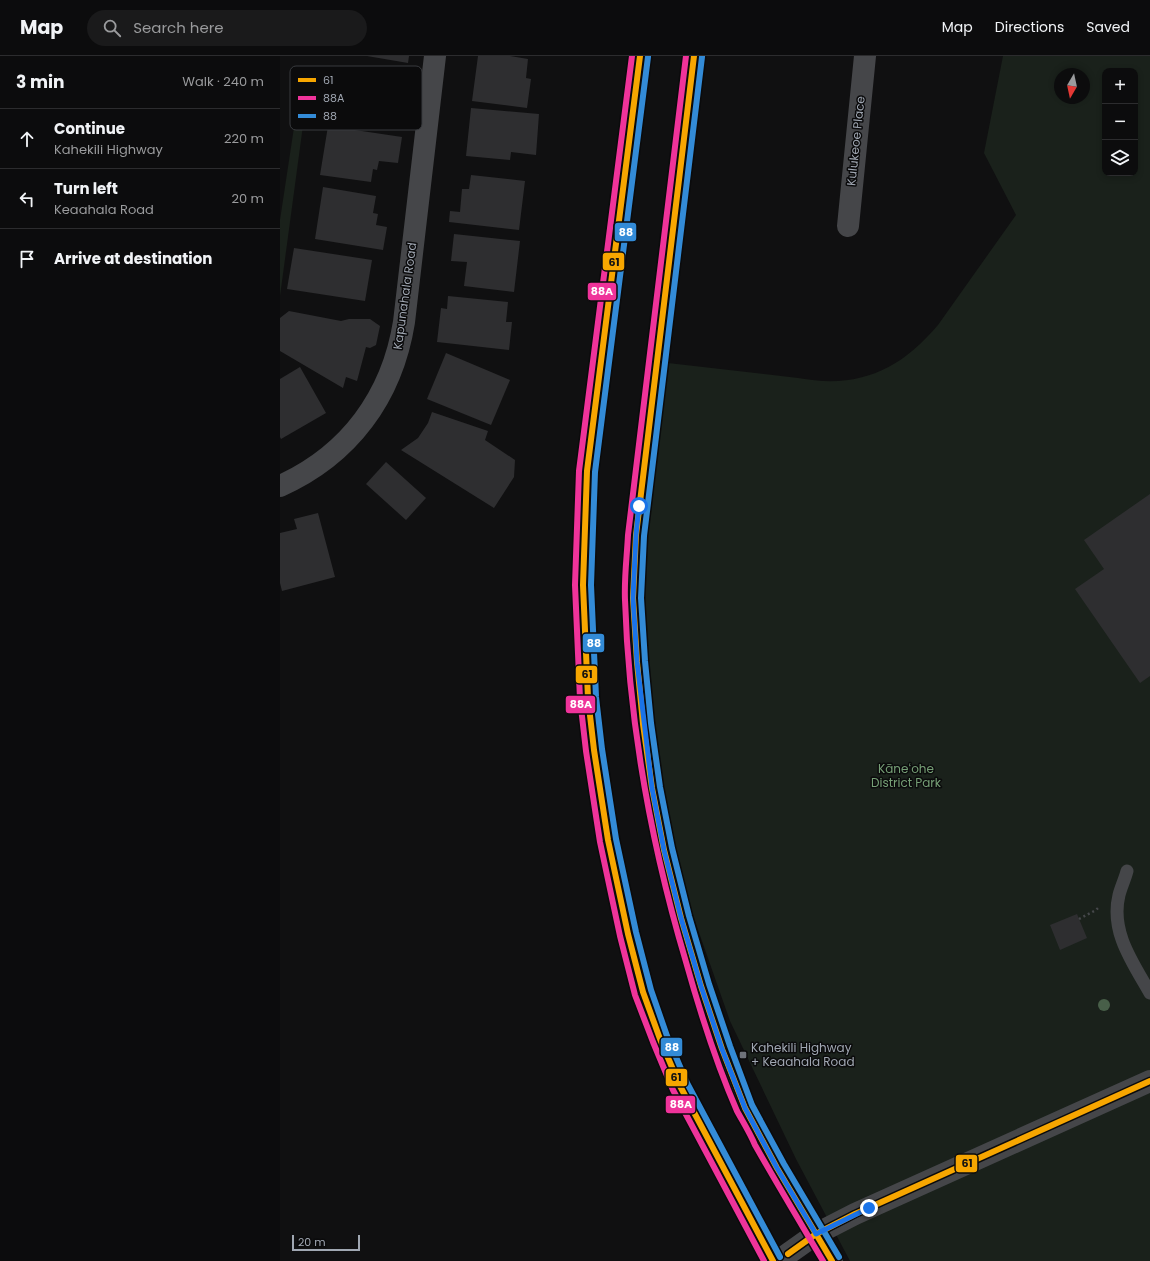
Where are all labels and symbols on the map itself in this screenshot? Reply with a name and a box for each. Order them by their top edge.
legend [290,66,422,130]
north arrow [1054,68,1090,104]
text: 61 [323,72,334,88]
text: 88A [323,90,345,106]
street label: Kulukeoe Place [842,95,869,187]
text: 88 [323,108,337,124]
line badge: 88 [614,222,637,242]
text: 88 [619,224,633,240]
street label: Kapunahala Road [389,241,420,351]
line badge: 61 [602,252,625,271]
text: 61 [608,254,620,270]
line badge: 88A [587,282,617,301]
text: 88A [591,283,613,299]
route start [630,497,648,515]
line badge: 88 [582,633,605,653]
text: 88 [587,635,601,651]
line badge: 61 [575,665,598,684]
text: 61 [581,666,593,682]
line badge: 88A [565,695,596,714]
text: 88A [570,696,592,712]
park label: Kāneʻohe District Park [871,760,942,791]
line badge: 88 [660,1037,683,1057]
text: 88 [665,1039,679,1055]
place label: Kahekili Highway + Keaahala Road [751,1039,855,1070]
marker: Kahekili Highway + Keaahala Road [738,1050,748,1060]
line badge: 61 [665,1068,688,1087]
text: 61 [670,1069,682,1085]
line badge: 88A [665,1095,696,1114]
text: 88A [670,1096,692,1112]
line badge: 61 [955,1154,978,1173]
text: 61 [961,1155,973,1171]
route end [860,1199,878,1217]
scale bar [292,1233,360,1252]

